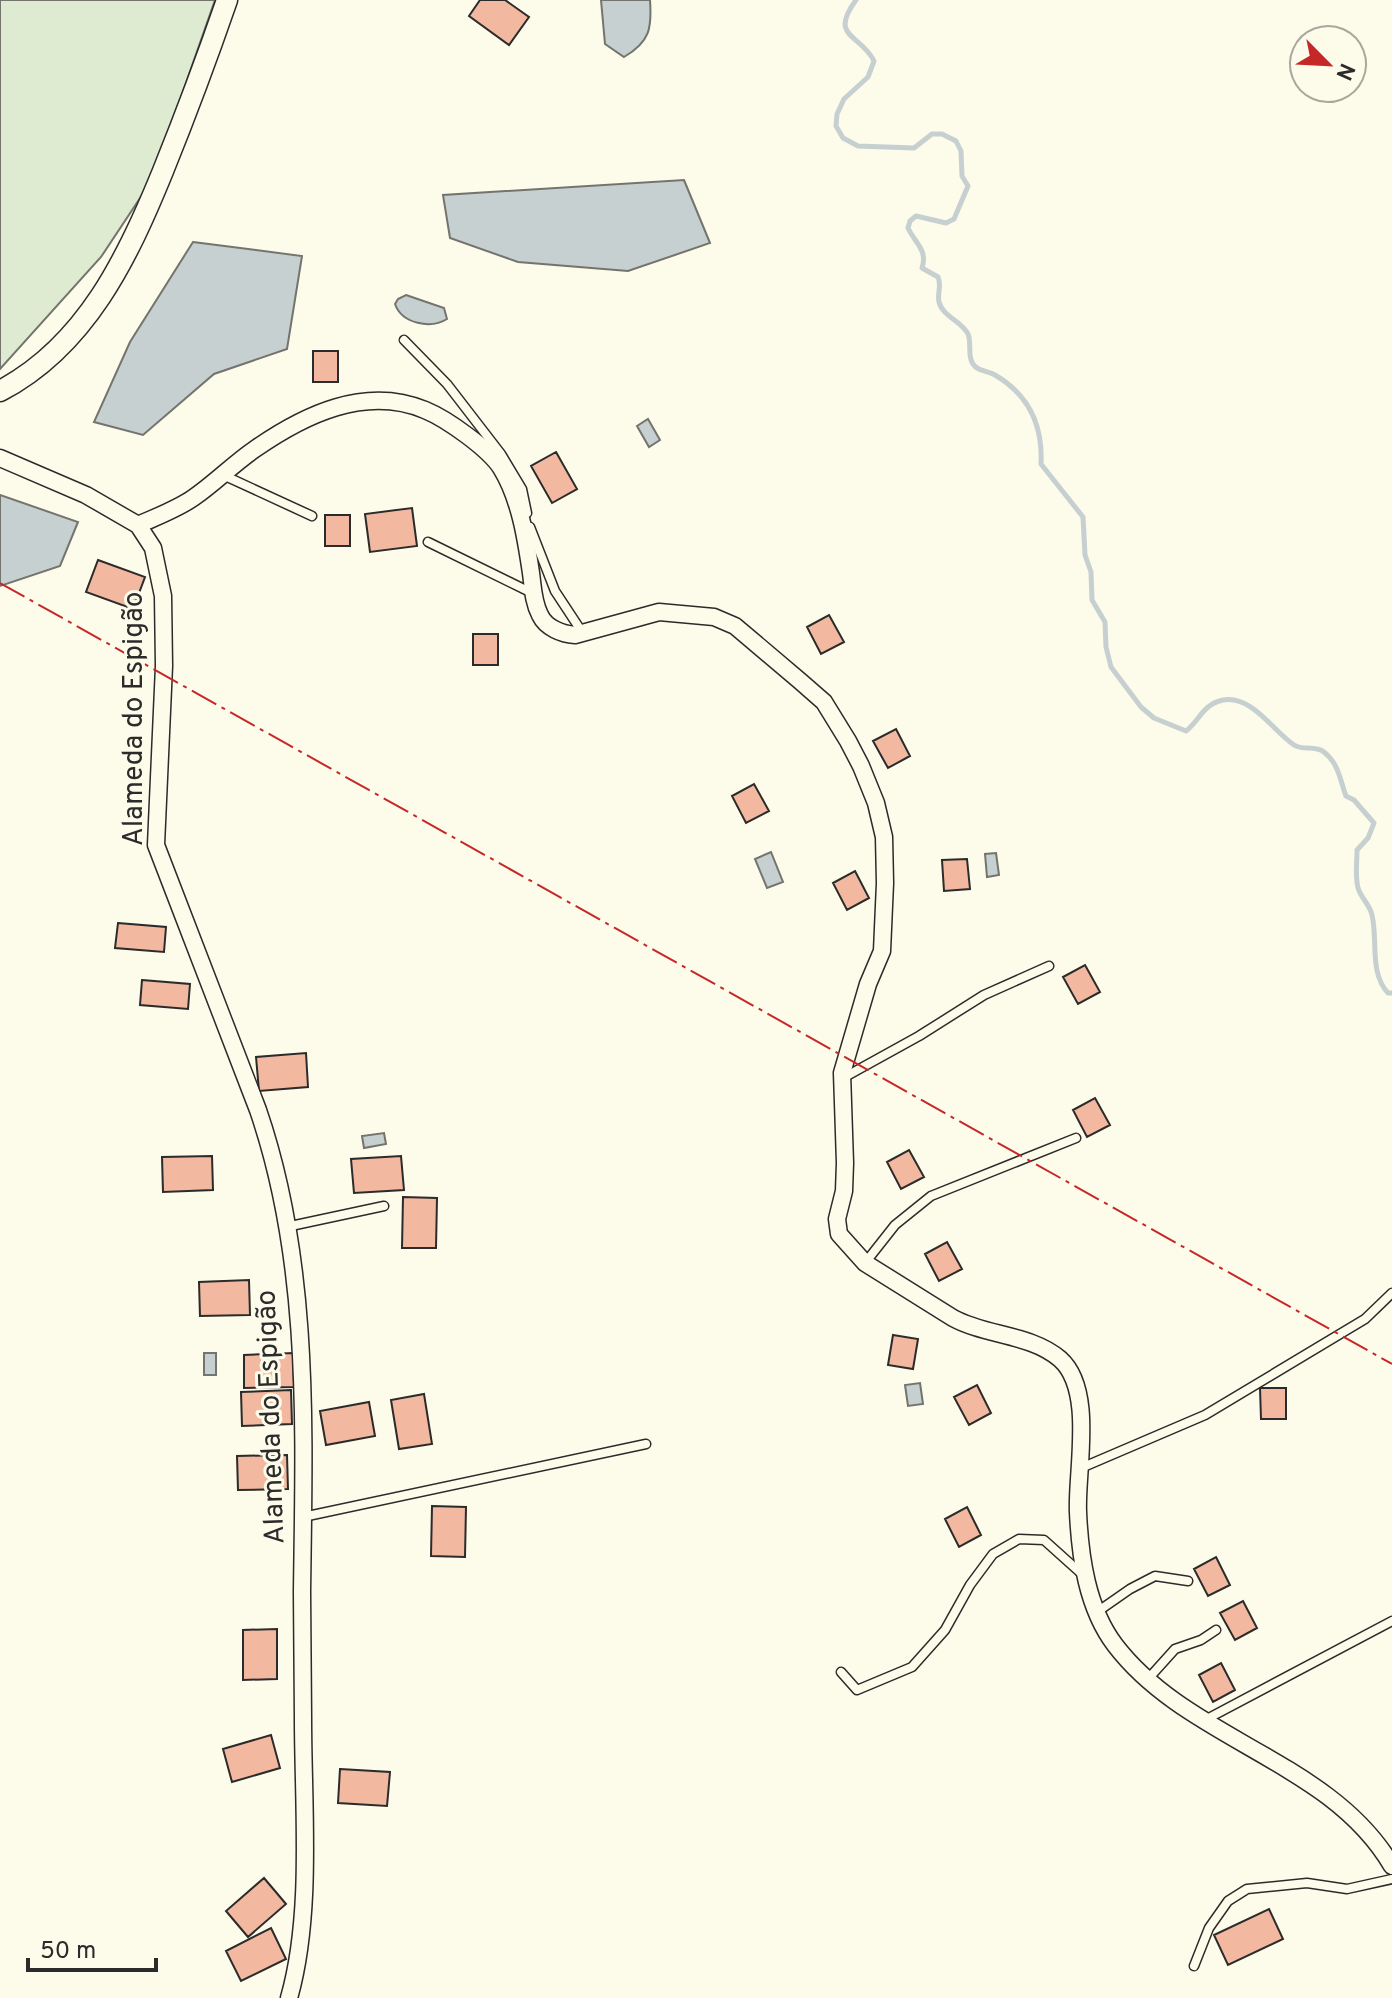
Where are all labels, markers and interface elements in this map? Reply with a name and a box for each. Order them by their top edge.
north arrow [1288,24,1368,104]
text: N [1328,58,1360,84]
street label: Alameda do Espigão [117,592,153,846]
street label: Alameda do Espigão [250,1289,294,1545]
scale bar [28,1922,156,1972]
text: 50 m [40,1937,96,1967]

